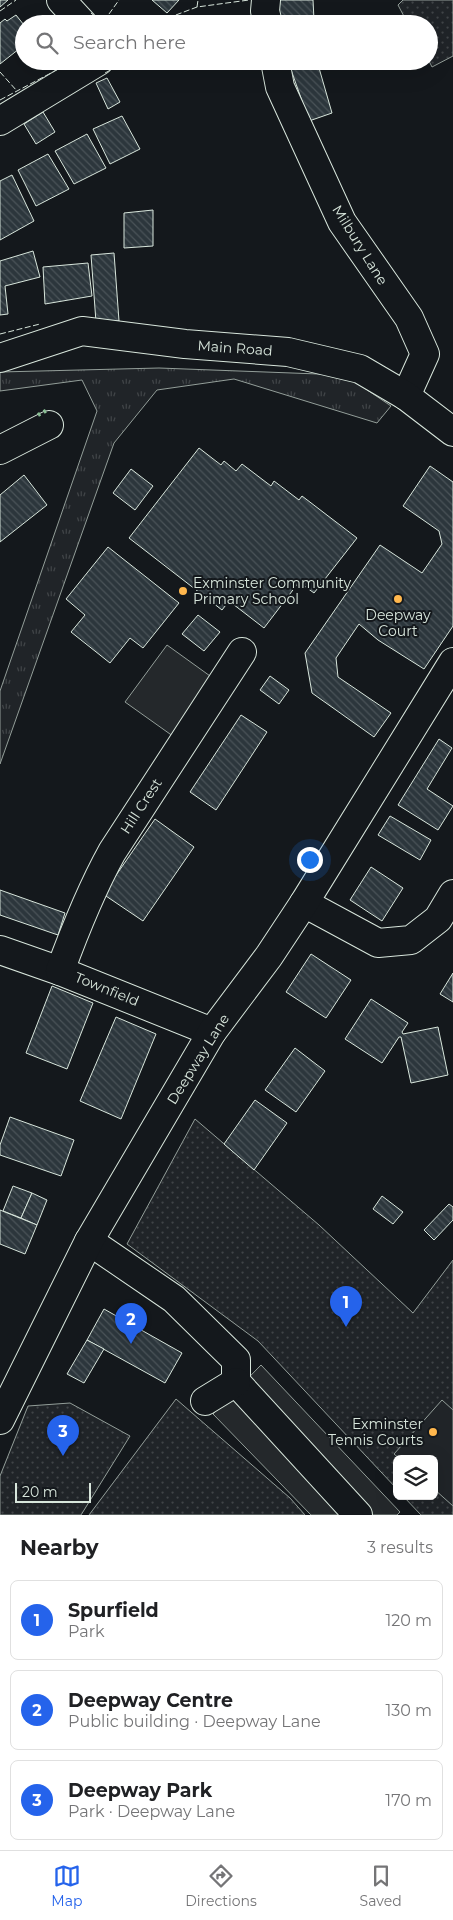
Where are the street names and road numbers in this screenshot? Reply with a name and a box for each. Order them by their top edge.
street label: Milbury Lane [328,202,392,288]
street label: Main Road [197,336,273,360]
street label: Hill Crest [116,775,166,837]
street label: Townfield [72,968,142,1010]
street label: Deepway Lane [163,1010,233,1108]

